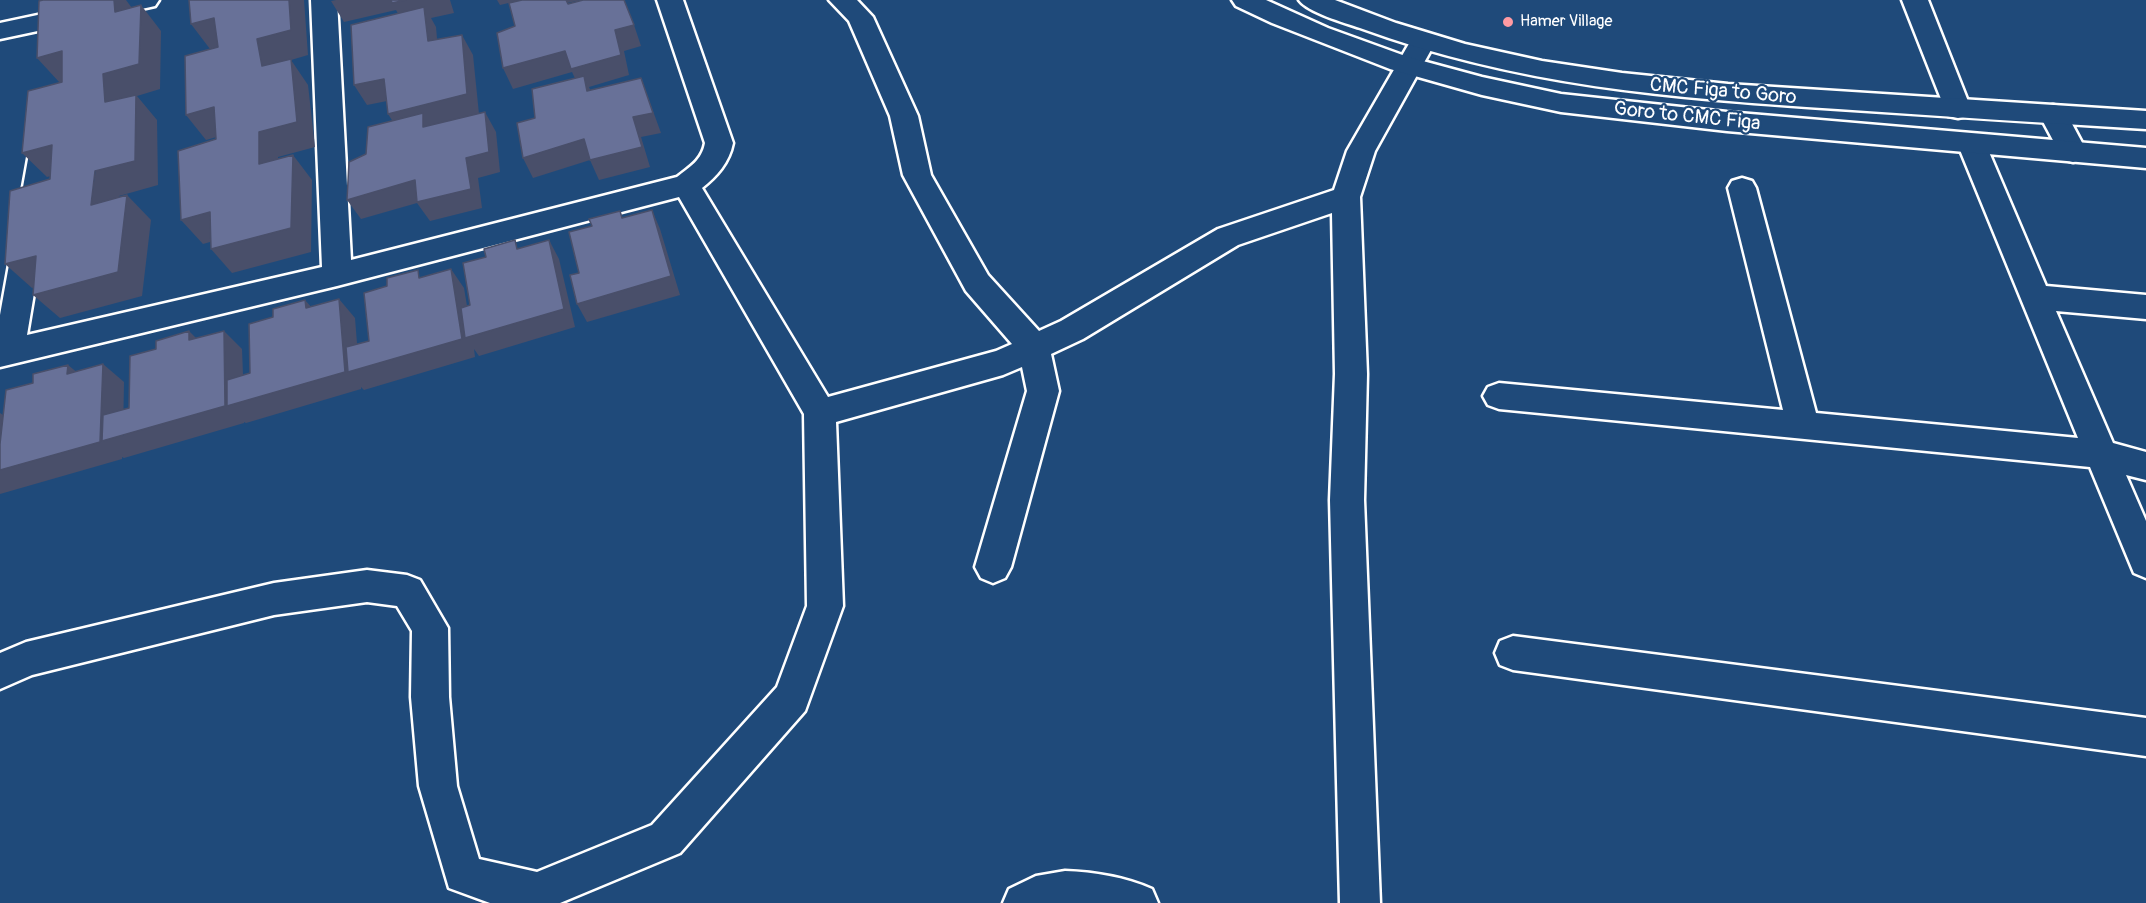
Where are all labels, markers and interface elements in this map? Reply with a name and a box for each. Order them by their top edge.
place label: Hamer Village [1520,12,1612,32]
marker: Hamer Village [1501,15,1515,29]
street label: CMC Figa to Goro [1649,74,1797,110]
street label: Goro to CMC Figa [1612,97,1762,137]

